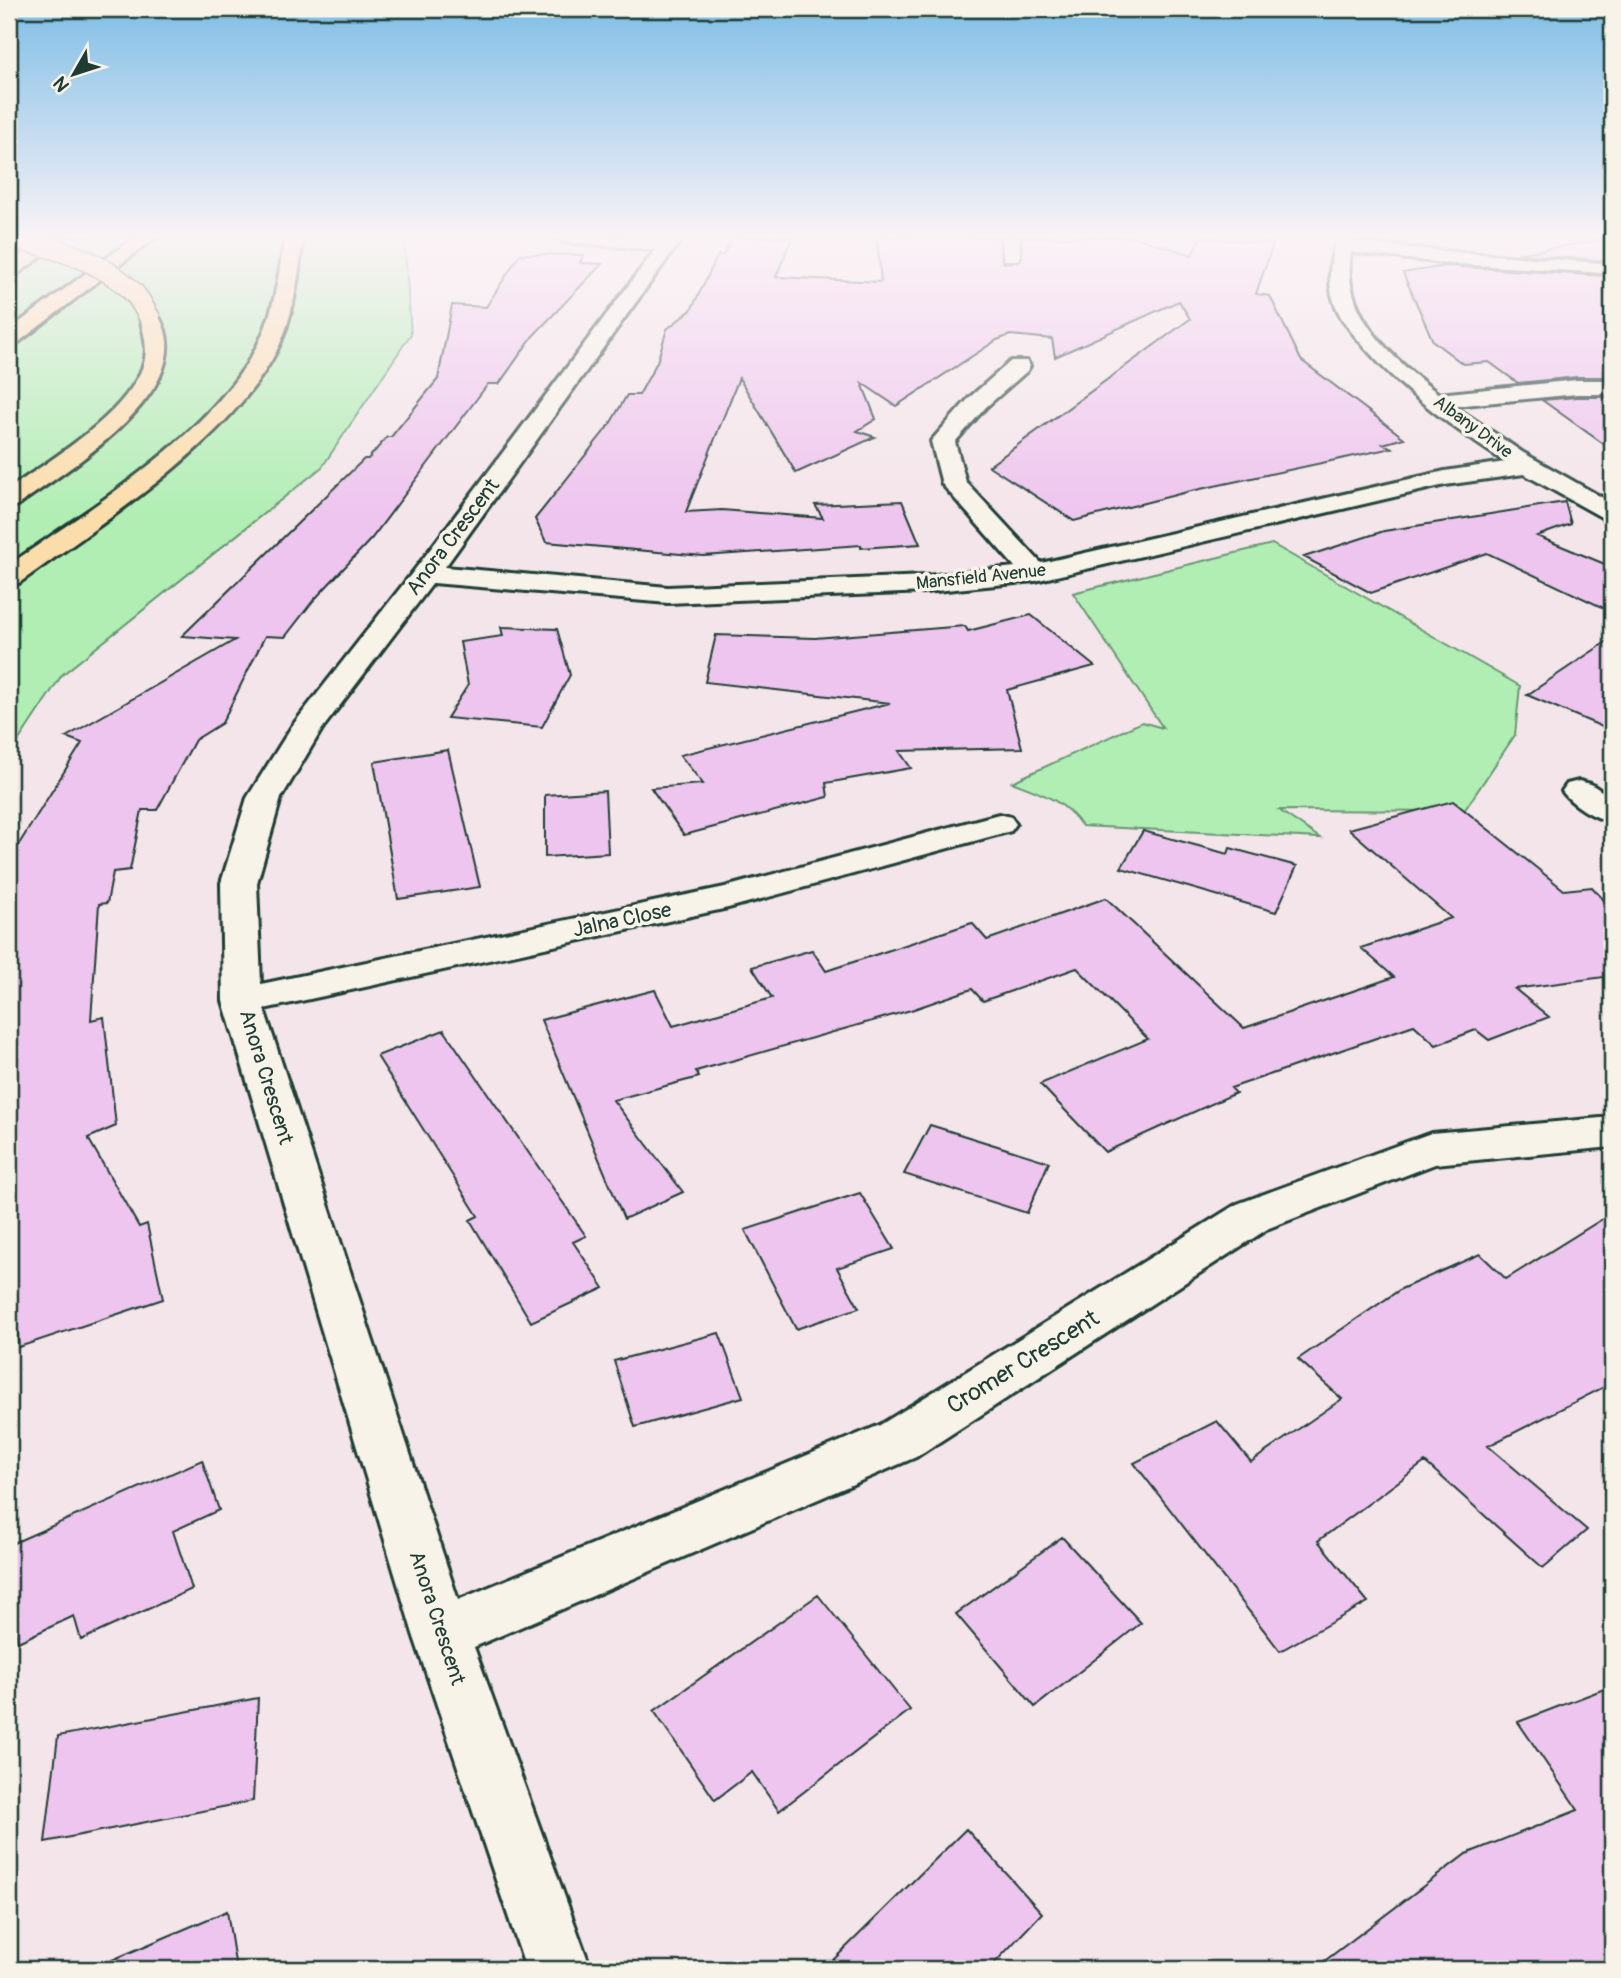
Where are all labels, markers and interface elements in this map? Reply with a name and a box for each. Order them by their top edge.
north arrow [38,38,108,108]
text: N [48,71,75,97]
street label: Albany Drive [1429,391,1517,464]
street label: Anora Crescent [400,473,506,601]
street label: Mansfield Avenue [915,559,1047,595]
street label: Jalna Close [570,896,674,944]
street label: Anora Crescent [233,1006,299,1148]
street label: Cromer Crescent [942,1303,1105,1420]
street label: Anora Crescent [403,1547,472,1689]

